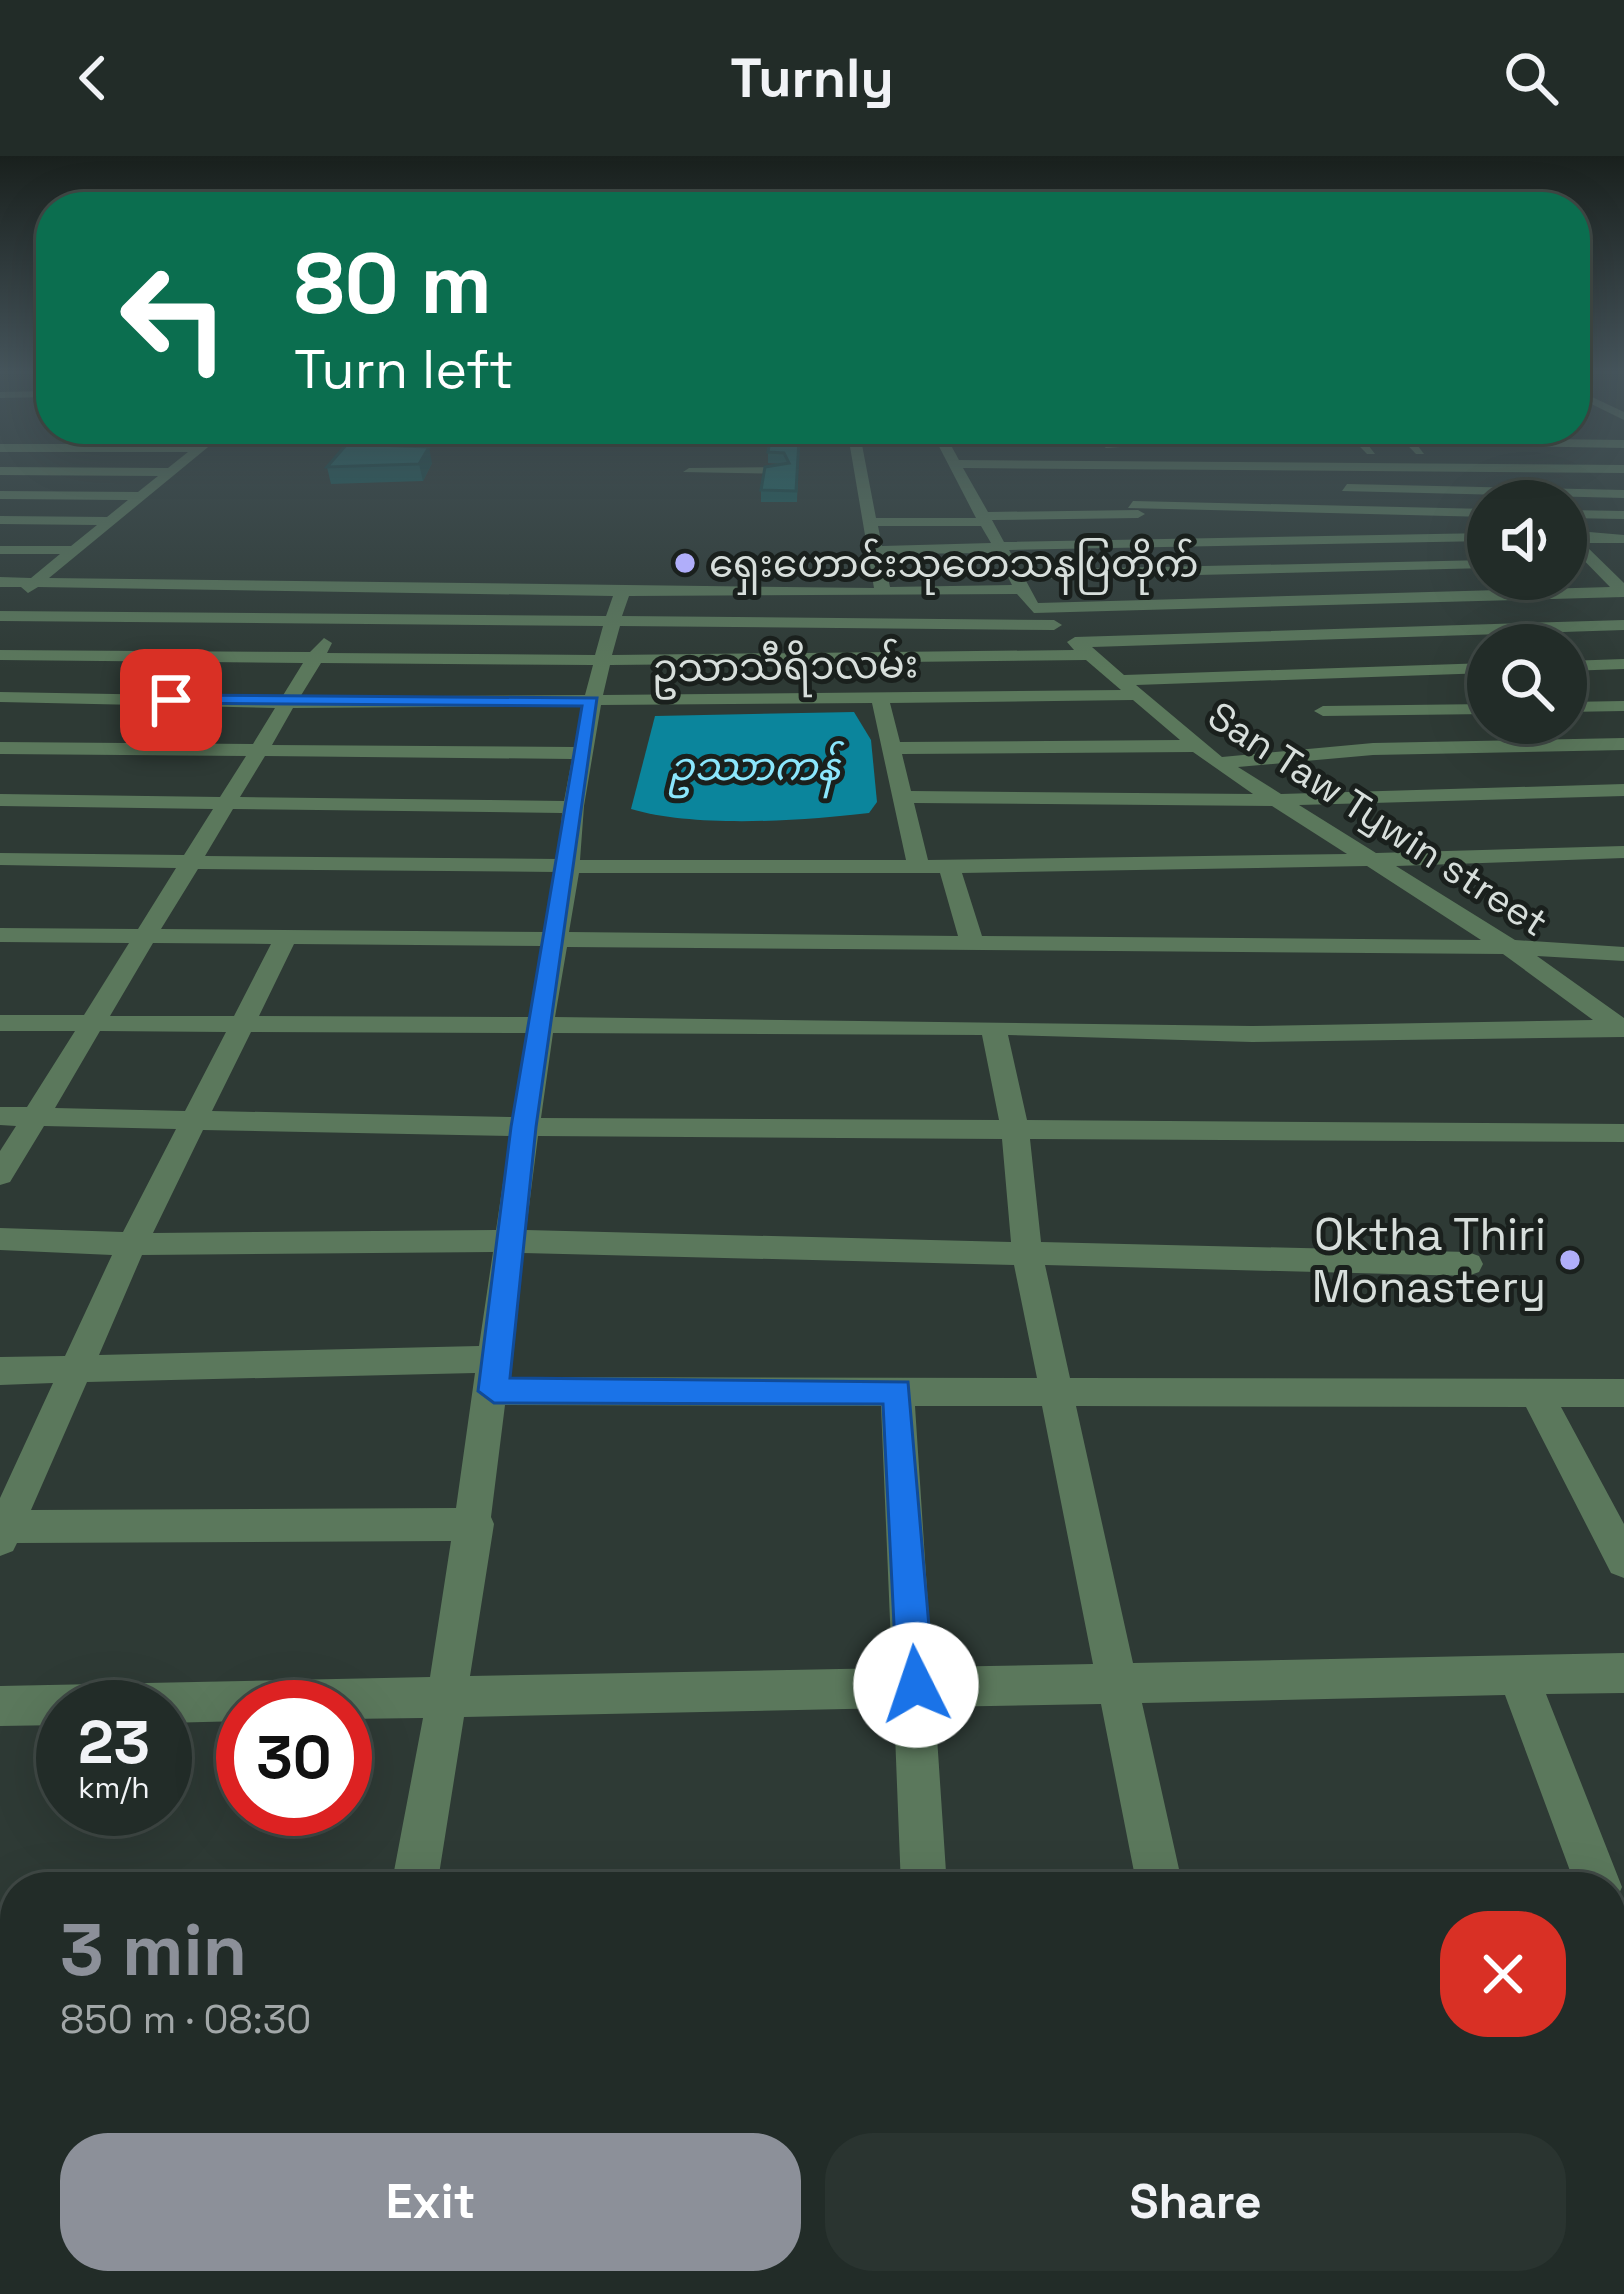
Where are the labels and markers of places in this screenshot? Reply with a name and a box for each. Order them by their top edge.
place label: ရှေးဟောင်းသုတေသနပြတိုက် [709,538,1199,595]
marker: ရှေးဟောင်းသုတေသနပြတိုက် [672,550,698,576]
pin [120,649,222,751]
place label: Oktha Thiri Monastery [1312,1206,1546,1315]
marker: Oktha Thiri Monastery [1557,1247,1583,1273]

